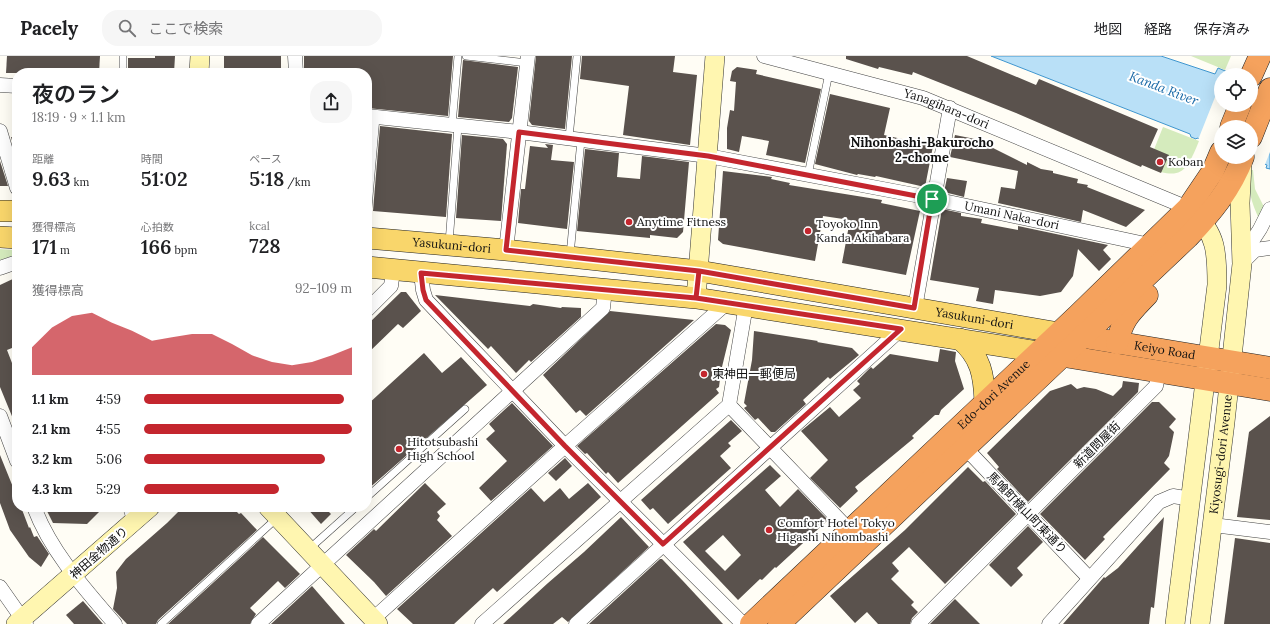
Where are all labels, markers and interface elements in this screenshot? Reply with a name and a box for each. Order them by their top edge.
search box [102,10,382,46]
text: Pacely [20,16,78,40]
icon: search [116,17,138,39]
text: ここで検索 [148,19,223,38]
text: 地図 [1094,20,1122,38]
text: 経路 [1144,20,1172,38]
text: 保存済み [1194,20,1250,38]
water label: Kanda River [1127,67,1201,109]
map controls [1214,68,1258,164]
button: locate [1214,68,1258,112]
text: 夜のラン [32,80,120,108]
button: share [310,81,352,123]
street label: Yanagihara-dori [901,85,991,132]
text: 18:19 · 9 × 1.1 km [32,109,126,126]
button: layers [1214,120,1258,164]
district label: Nihonbashi-Bakurocho 2-chome [850,134,994,166]
text: 距離 [32,152,54,166]
text: 時間 [141,152,163,166]
text: ペース [249,152,282,166]
place label: Koban [1168,154,1204,169]
marker: Koban [1155,157,1165,167]
text: 9.63 [32,166,71,191]
text: 51:02 [141,166,188,191]
text: 5:18 [249,166,284,191]
text: km [71,175,89,189]
text: /km [284,175,311,189]
pin [915,182,949,216]
icon: arrive [921,188,943,210]
street label: Umani Naka-dori [963,198,1061,232]
place label: Anytime Fitness [636,214,727,229]
place label: Toyoko Inn Kanda Akihabara [816,216,909,245]
marker: Anytime Fitness [624,217,634,227]
text: kcal [249,219,270,233]
text: 獲得標高 [32,220,76,234]
text: 心拍数 [141,220,174,234]
marker: Toyoko Inn Kanda Akihabara [803,226,813,236]
text: 728 [249,233,281,258]
text: 171 [32,234,57,259]
text: 166 [141,234,172,259]
street label: Yasukuni-dori [411,234,492,256]
text: m [57,243,70,257]
text: bpm [172,243,197,257]
text: 92–109 m [295,280,352,297]
text: 獲得標高 [32,282,84,299]
street label: Yasukuni-dori [933,304,1015,332]
street label: Keiyo Road [1133,337,1197,362]
street label: Edo-dori Avenue [954,356,1033,432]
place label: 東神田一郵便局 [712,366,796,381]
marker: 東神田一郵便局 [699,369,709,379]
text: 1.1 km [32,391,69,408]
text: 4:59 [96,391,121,408]
street label: Kiyosugi-dori Avenue [1206,393,1235,515]
street label: 新道問屋街 [1070,418,1123,471]
text: 2.1 km [32,421,70,438]
text: 4:55 [96,421,120,438]
place label: Hitotsubashi High School [407,434,478,463]
marker: Hitotsubashi High School [394,444,404,454]
text: 3.2 km [32,451,72,468]
text: 5:06 [96,451,122,468]
street label: 馬喰町横山町東通り [984,469,1070,557]
text: 4.3 km [32,481,73,498]
text: 5:29 [96,481,121,498]
place label: Comfort Hotel Tokyo Higashi Nihombashi [777,515,895,544]
street label: 神田金物通り [67,523,131,582]
marker: Comfort Hotel Tokyo Higashi Nihombashi [764,525,774,535]

